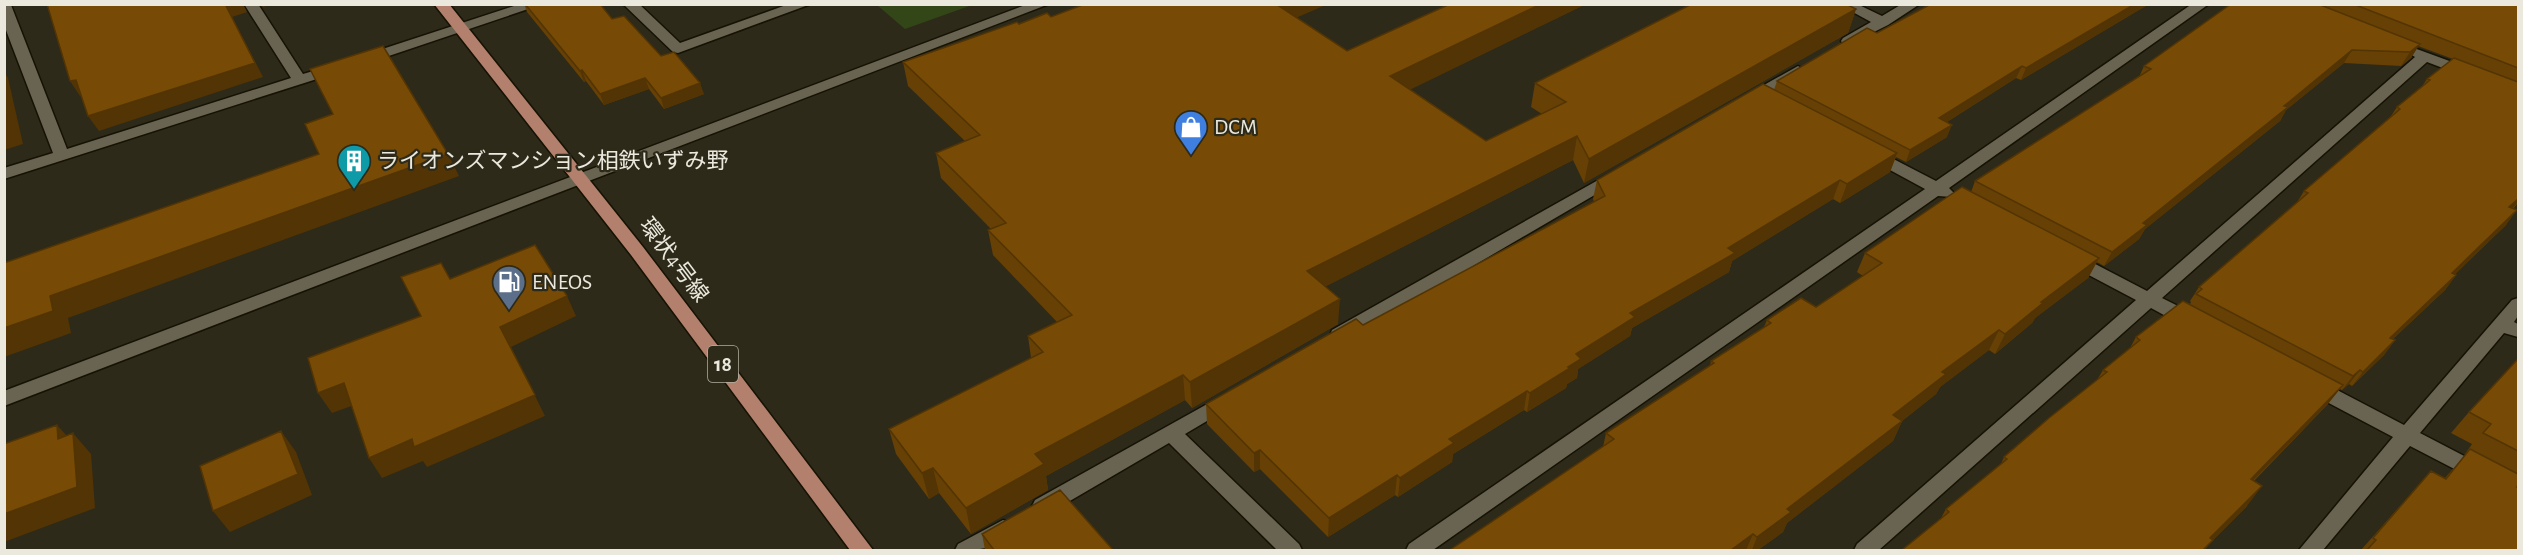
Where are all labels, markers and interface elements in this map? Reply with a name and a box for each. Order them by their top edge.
shop icon: DCM [1173,109,1209,156]
place label: DCM [1214,116,1257,138]
building icon: ライオンズマンション相鉄いずみ野 [336,143,372,190]
place label: ライオンズマンション相鉄いずみ野 [377,149,729,172]
street label: 環状4号線 [636,213,713,306]
fuel station icon: ENEOS [491,264,527,311]
place label: ENEOS [532,271,592,293]
road number: 18 [708,346,738,382]

